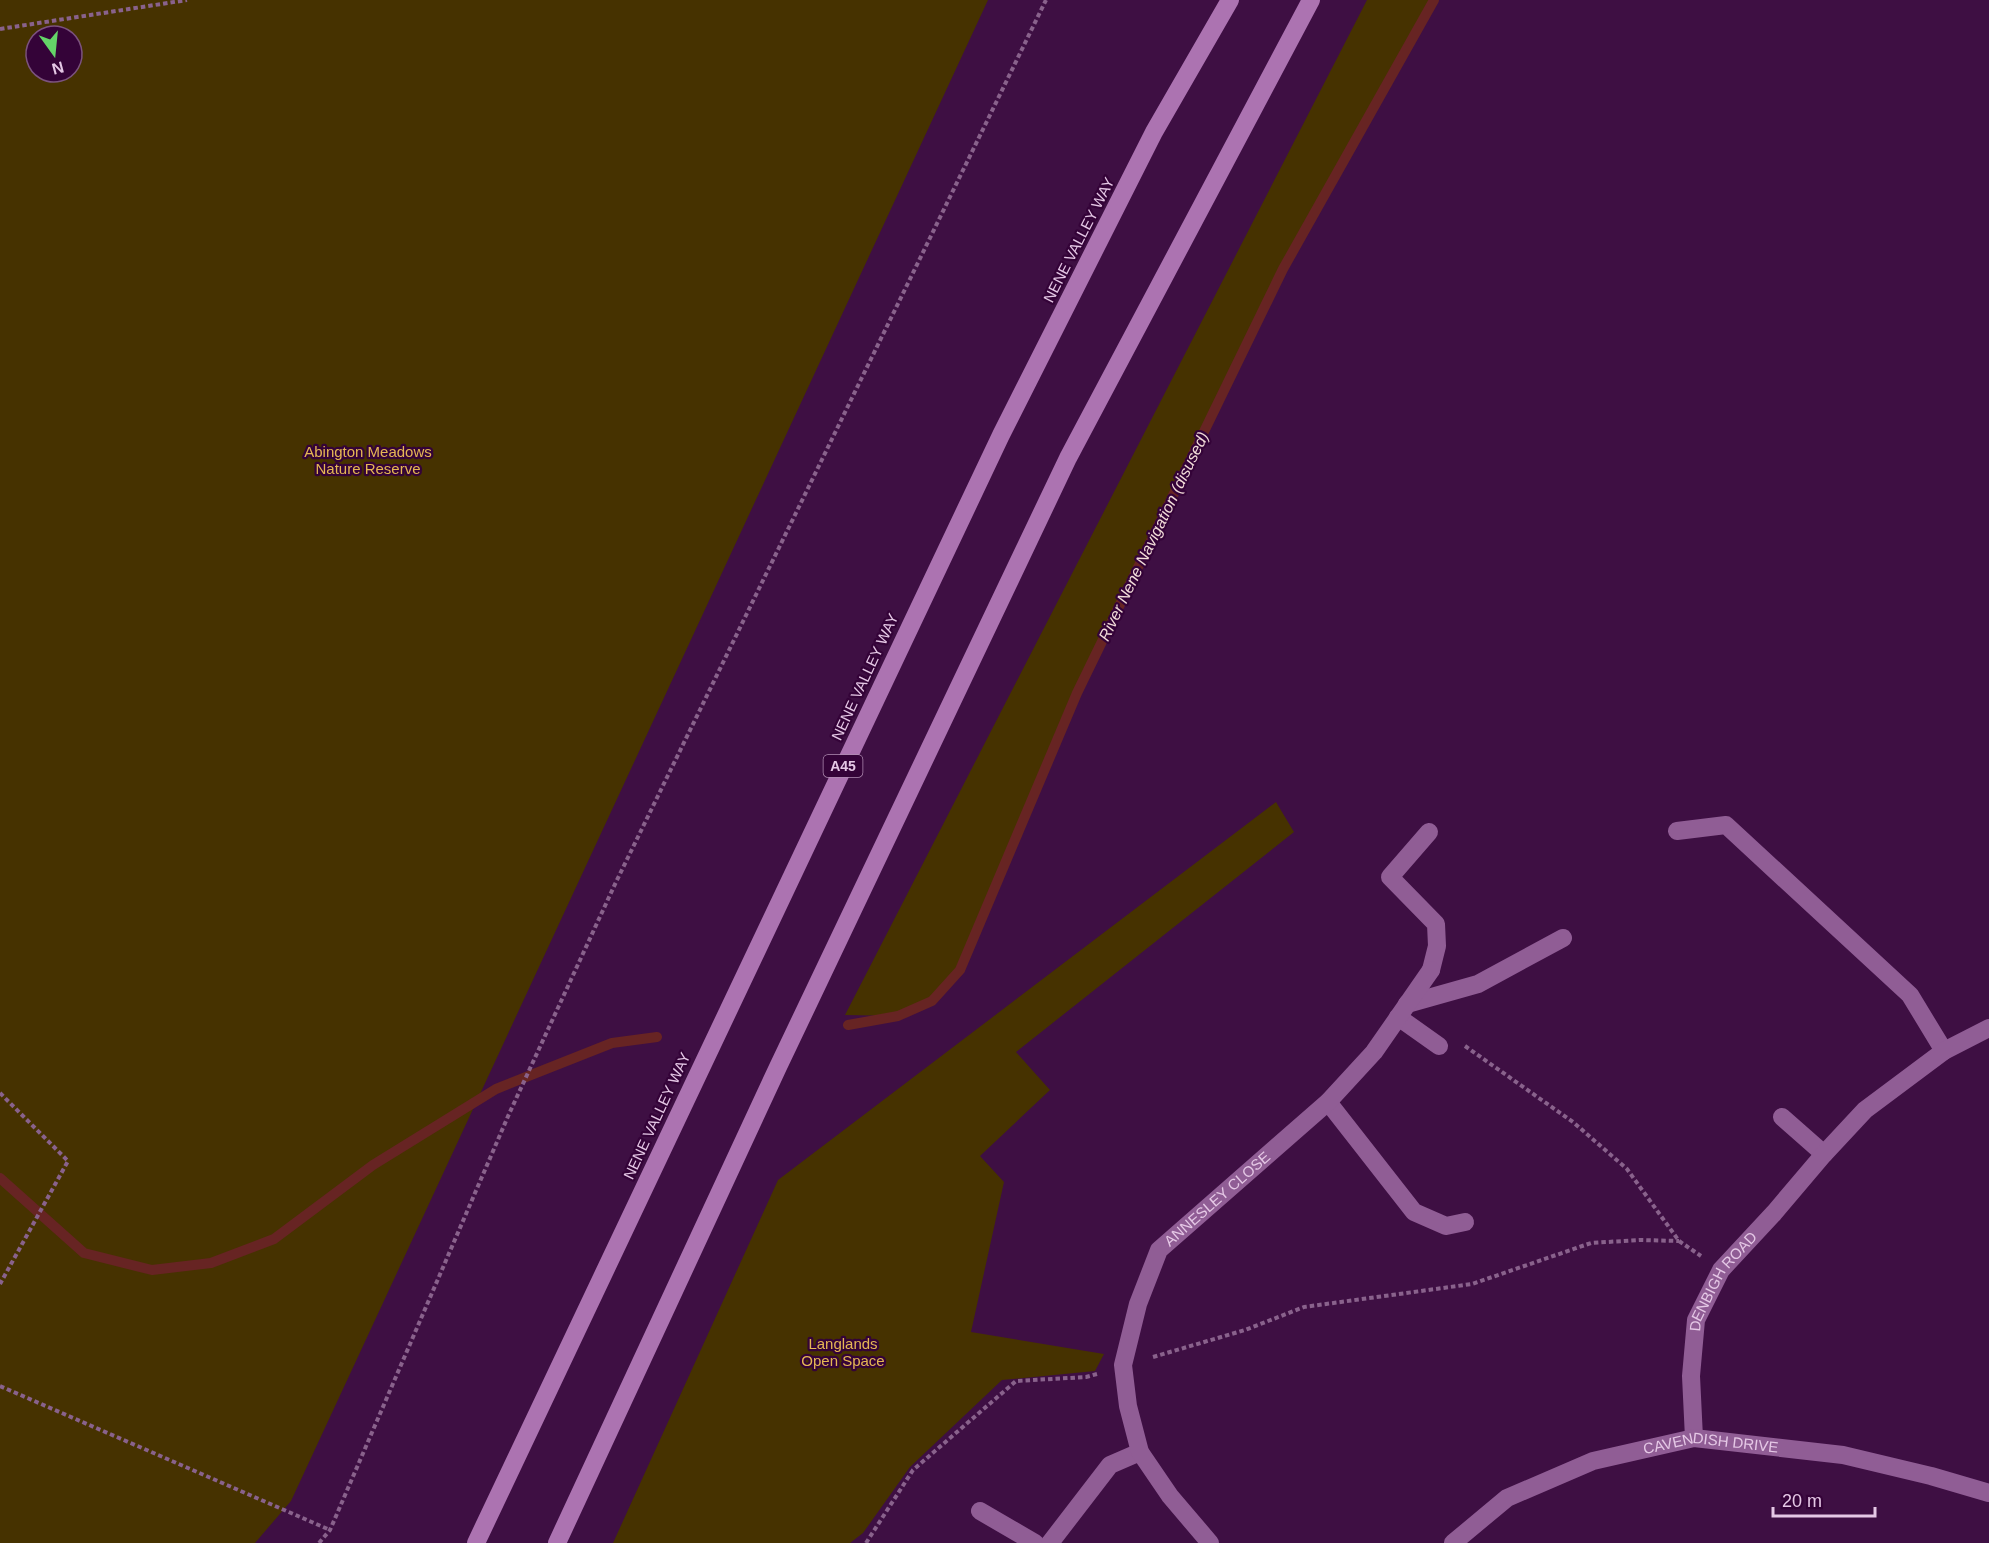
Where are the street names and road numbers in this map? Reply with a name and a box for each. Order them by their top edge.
street label: NENE VALLEY WAY [1040,175,1117,305]
street label: NENE VALLEY WAY [828,611,901,743]
road number: A45 [824,755,862,777]
street label: NENE VALLEY WAY [620,1050,693,1182]
street label: ANNESLEY CLOSE [1161,1148,1273,1249]
street label: DENBIGH ROAD [1686,1228,1760,1332]
street label: CAVENDISH DRIVE [1642,1429,1779,1457]

